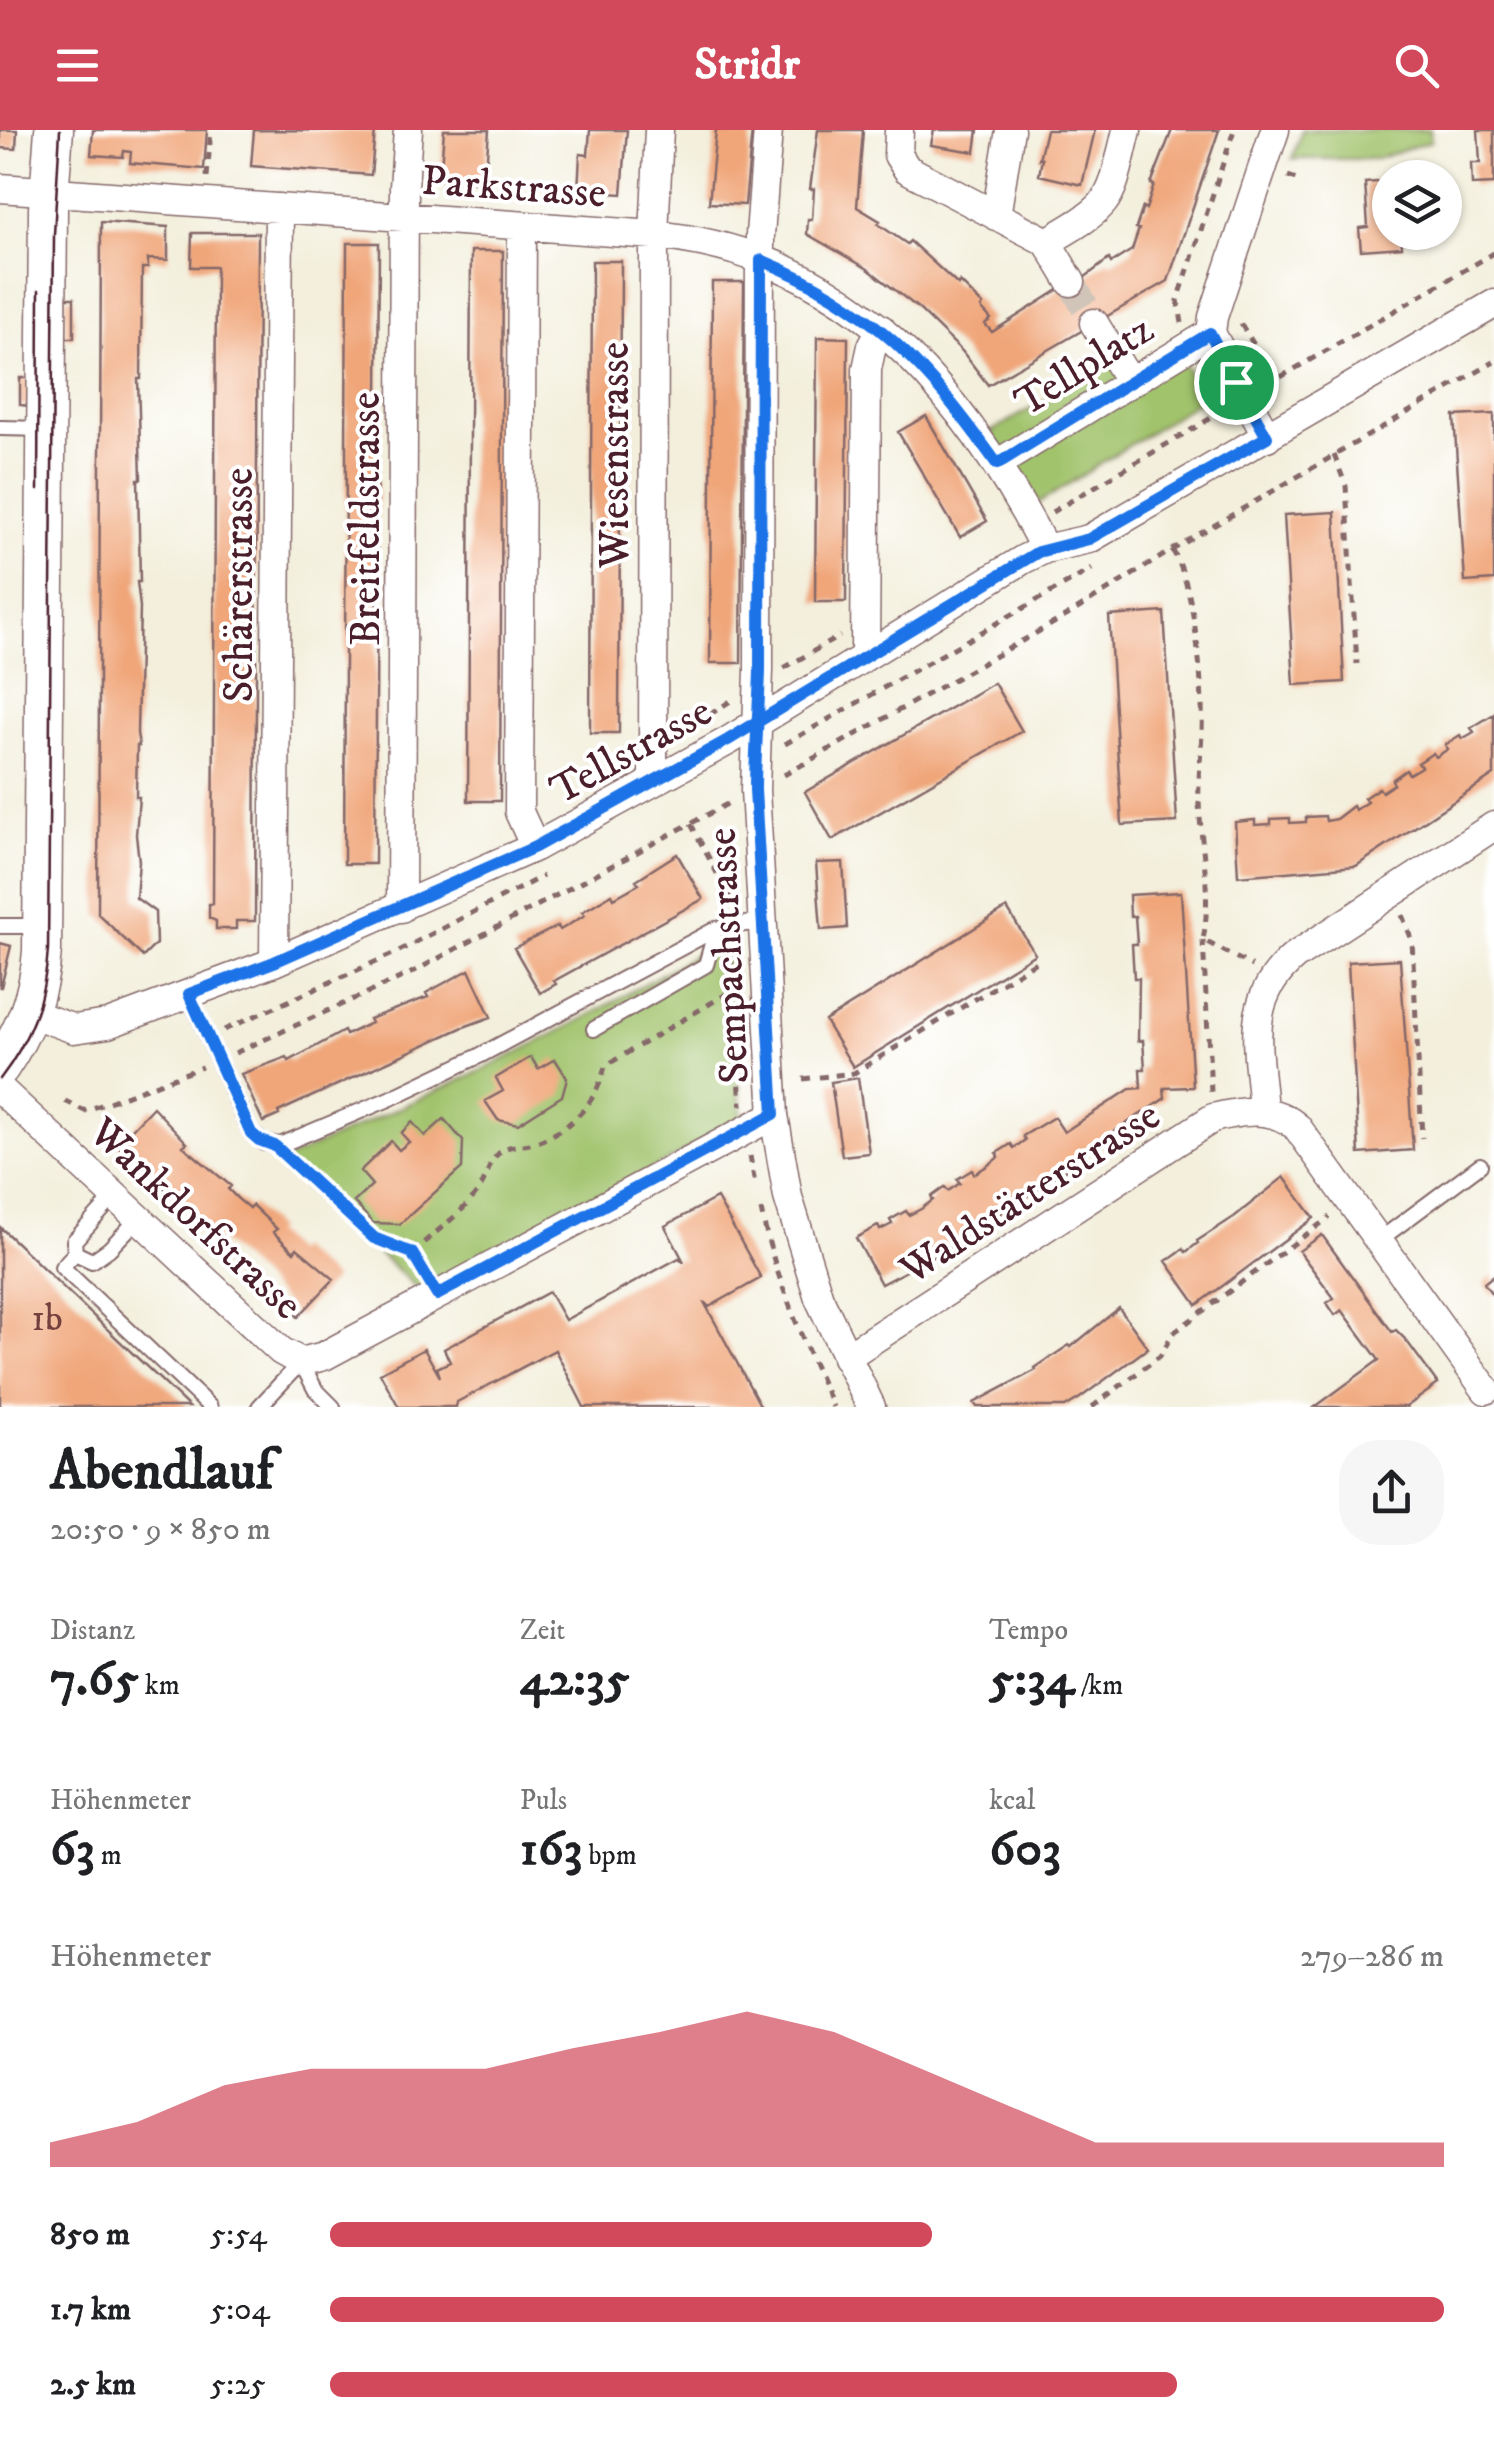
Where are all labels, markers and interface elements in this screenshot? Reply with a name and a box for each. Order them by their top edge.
text: Stridr [694,37,800,93]
icon: menu [50,38,105,93]
icon: search [1389,38,1444,93]
street label: Parkstrasse [420,156,608,220]
map controls [1372,160,1462,250]
button: layers [1372,160,1462,250]
street label: Tellplatz [1006,304,1163,429]
pin [1194,340,1279,425]
street label: Wiesenstrasse [590,342,642,569]
icon: arrive [1209,355,1264,410]
street label: Breitfeldstrasse [341,392,393,646]
street label: Schärerstrasse [214,467,266,703]
street label: Tellstrasse [542,686,721,817]
street label: Sempachstrasse [696,826,762,1085]
street label: Waldstätterstrasse [890,1090,1170,1297]
street label: Wankdorfstrasse [77,1106,312,1331]
house number: 1b [31,1295,63,1343]
text: Abendlauf [50,1438,274,1507]
button: share [1339,1440,1444,1545]
text: 20:50 · 9 × 850 m [50,1510,271,1550]
text: Distanz [50,1613,135,1648]
text: Zeit [520,1613,565,1648]
text: Tempo [989,1613,1068,1648]
text: 7.65 [50,1648,139,1711]
text: 42:35 [520,1648,630,1711]
text: 5:34 [989,1648,1075,1711]
text: km [139,1668,180,1703]
text: /km [1075,1668,1123,1703]
text: Höhenmeter [50,1783,191,1818]
text: Puls [520,1783,567,1818]
text: kcal [989,1783,1035,1818]
text: 63 [50,1818,95,1881]
text: 163 [520,1818,583,1881]
text: 603 [989,1818,1061,1881]
text: m [95,1838,122,1873]
text: bpm [583,1838,637,1873]
text: Höhenmeter [50,1937,211,1977]
text: 279–286 m [1300,1937,1444,1977]
text: 850 m [50,2215,130,2255]
text: 5:54 [210,2215,267,2255]
text: 1.7 km [50,2290,131,2330]
text: 5:04 [210,2290,270,2330]
text: 2.5 km [50,2365,136,2405]
text: 5:25 [210,2365,266,2405]

